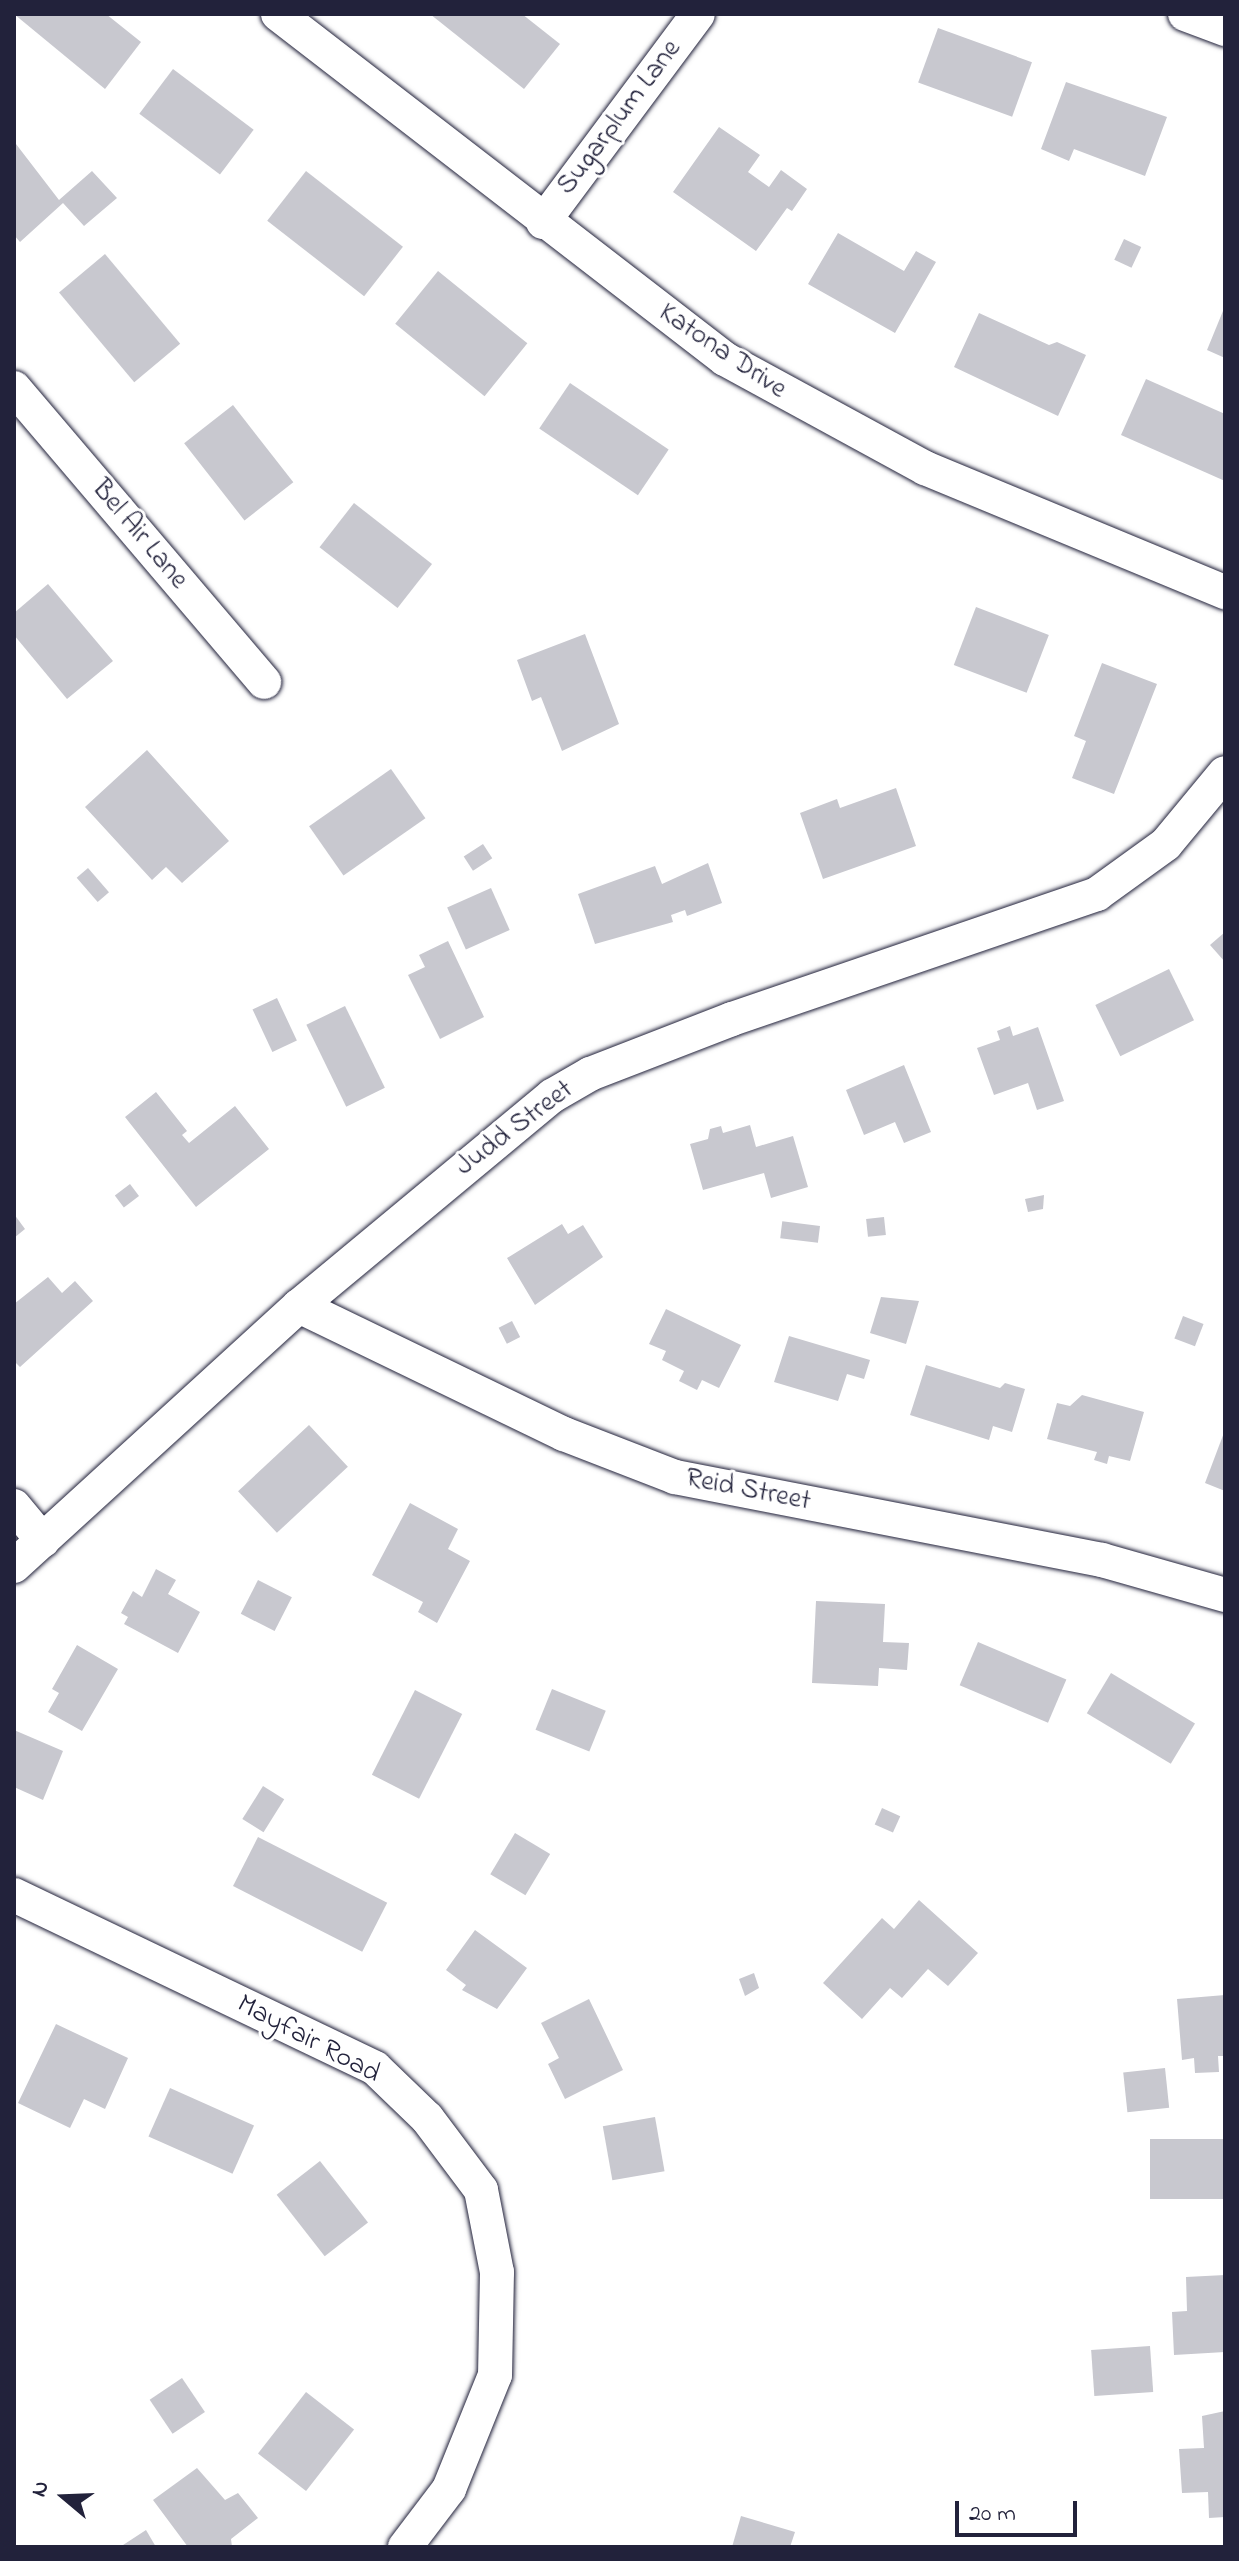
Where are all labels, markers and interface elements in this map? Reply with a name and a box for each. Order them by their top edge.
street label: Sugarplum Lane [551,34,689,202]
street label: Katona Drive [652,297,792,407]
street label: Bel Air Lane [83,473,195,597]
street label: Judd Street [450,1074,580,1184]
street label: Reid Street [683,1462,813,1520]
street label: Mayfair Road [231,1988,385,2092]
north arrow [24,2457,104,2537]
text: N [24,2477,59,2501]
scale bar [959,2485,1081,2535]
text: 20 m [969,2497,1016,2532]

